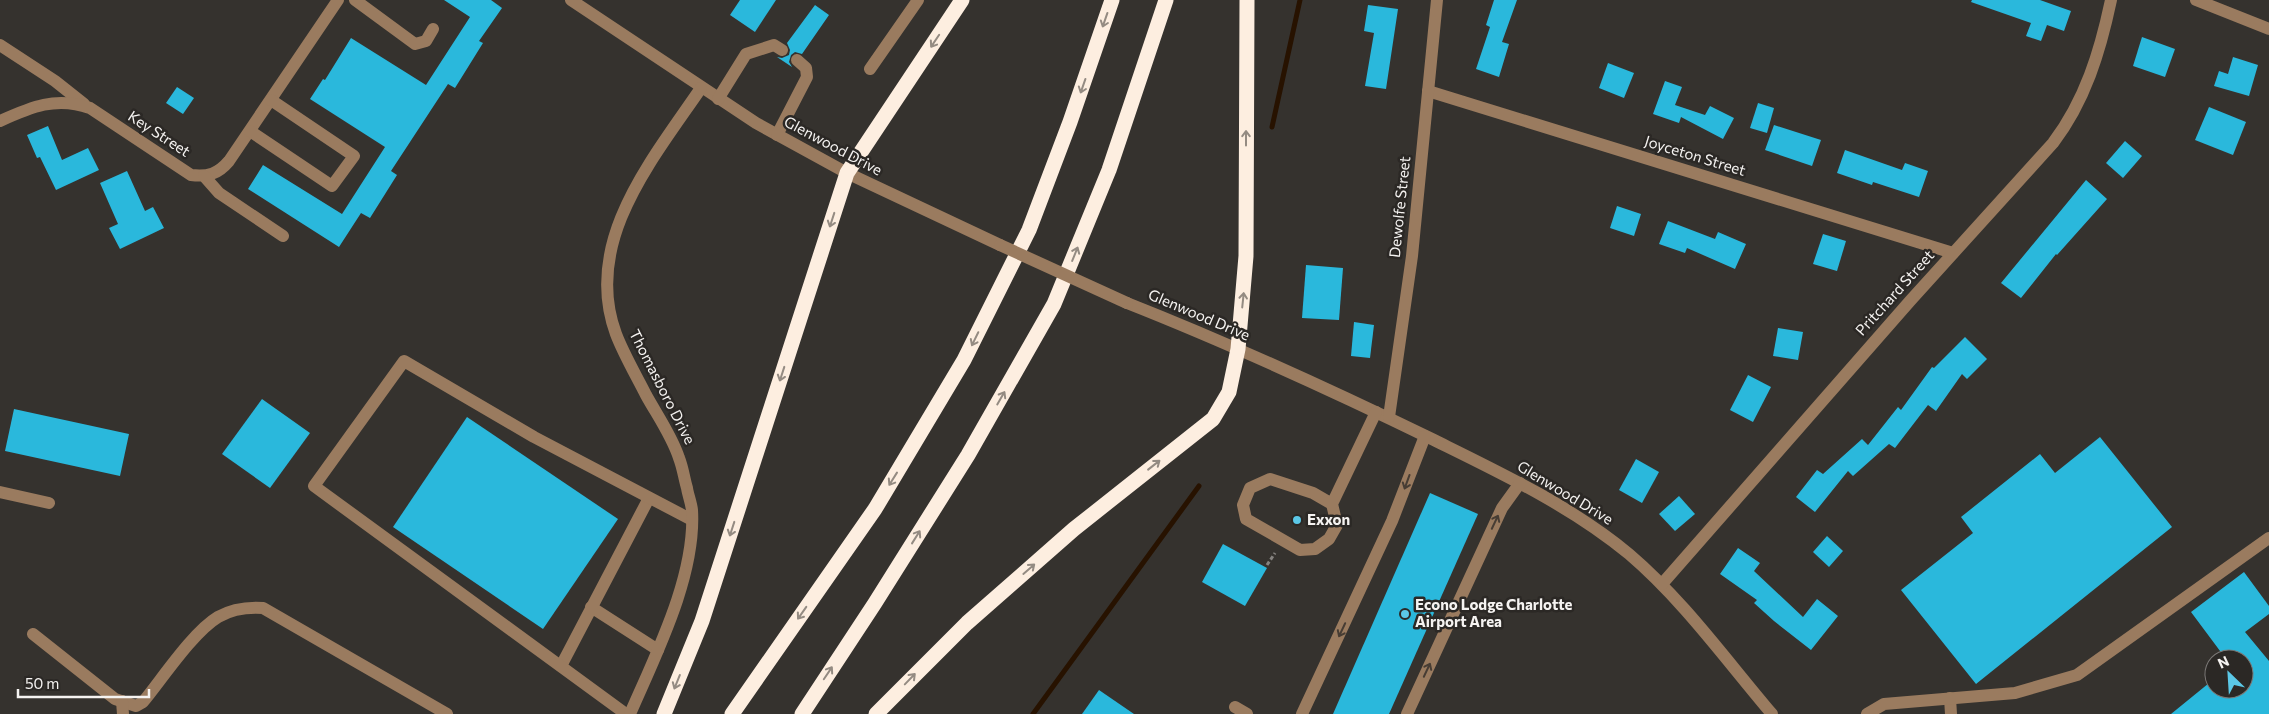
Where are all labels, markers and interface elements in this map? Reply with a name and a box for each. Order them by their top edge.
one-way arrow [1100,12,1110,28]
one-way arrow [930,33,940,47]
one-way arrow [1077,77,1087,93]
street label: Key Street [125,106,194,160]
street label: Glenwood Drive [781,112,886,179]
one-way arrow [1241,130,1251,146]
street label: Joyceton Street [1643,131,1748,179]
street label: Dewolfe Street [1385,155,1413,259]
one-way arrow [827,211,836,227]
one-way arrow [1071,246,1080,261]
street label: Pritchard Street [1851,246,1937,339]
street label: Glenwood Drive [1146,285,1253,344]
one-way arrow [1239,292,1248,308]
street label: Thomasboro Drive [626,326,700,447]
one-way arrow [970,331,979,346]
one-way arrow [776,366,786,382]
one-way arrow [996,391,1006,405]
street label: Glenwood Drive [1514,456,1617,528]
one-way arrow [1147,460,1160,471]
one-way arrow [888,472,898,486]
one-way arrow [1402,473,1411,489]
place label: Exxon [1307,510,1350,528]
marker: Exxon [1291,514,1303,526]
one-way arrow [1491,515,1501,530]
one-way arrow [726,520,736,536]
one-way arrow [911,530,921,544]
one-way arrow [1022,563,1035,574]
place label: Econo Lodge Charlotte Airport Area [1415,595,1573,630]
one-way arrow [797,606,807,620]
marker: Econo Lodge Charlotte Airport Area [1399,608,1411,620]
one-way arrow [1336,622,1346,637]
north arrow [2204,649,2254,699]
text: N [2215,652,2232,672]
one-way arrow [1423,663,1432,678]
scale bar [18,666,149,698]
one-way arrow [824,667,834,681]
one-way arrow [904,673,916,685]
text: 50 m [25,674,59,692]
one-way arrow [672,674,681,689]

